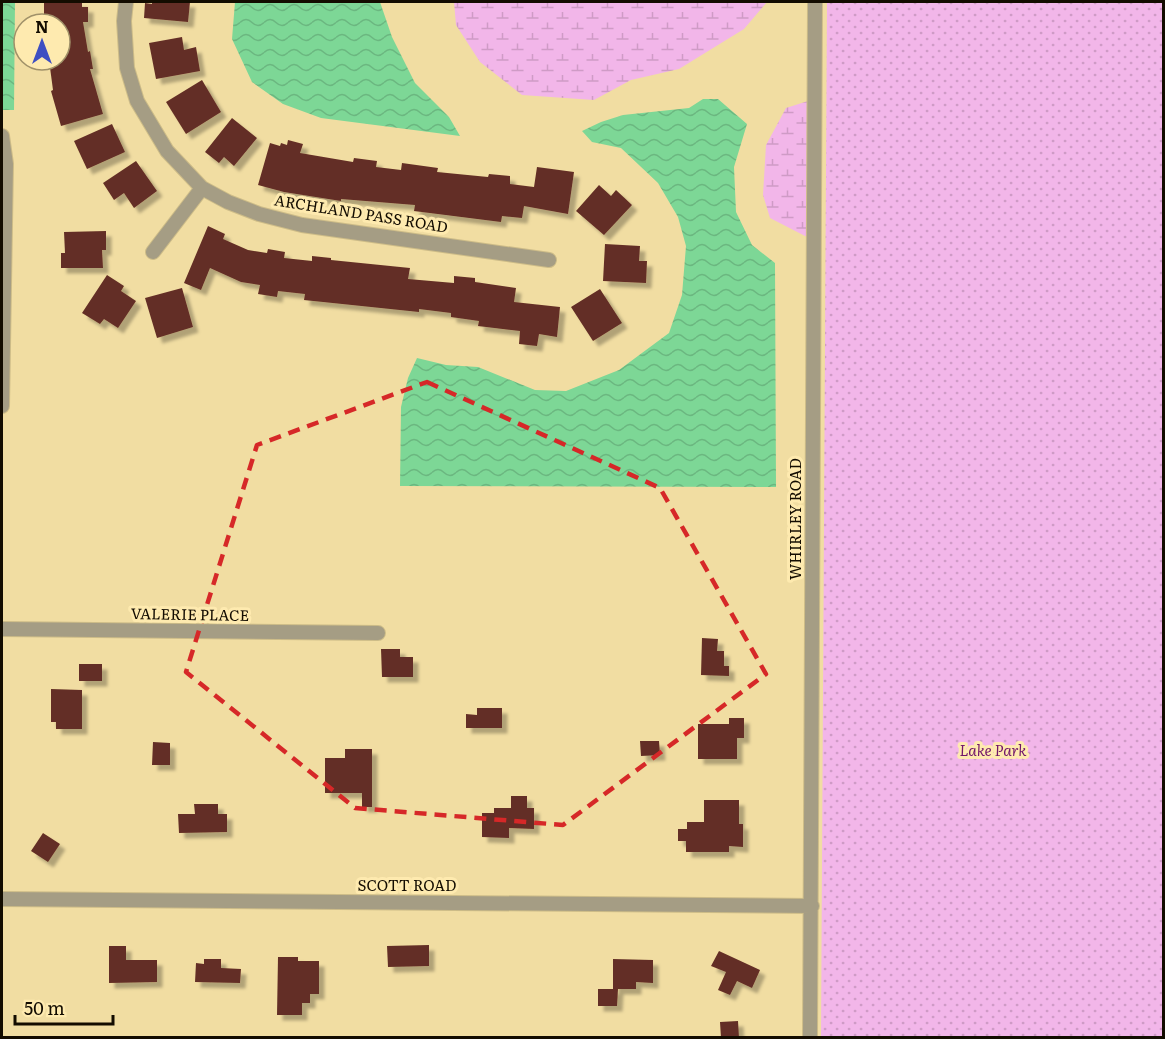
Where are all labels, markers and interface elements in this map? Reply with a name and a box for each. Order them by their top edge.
north arrow [12,12,72,72]
text: N [35,14,49,38]
street label: ARCHLAND PASS ROAD [273,187,450,238]
street label: WHIRLEY ROAD [783,458,806,580]
street label: VALERIE PLACE [131,601,249,626]
park label: Lake Park [960,738,1027,761]
street label: SCOTT ROAD [358,873,456,896]
scale bar [15,988,112,1026]
text: 50 m [24,994,65,1021]

